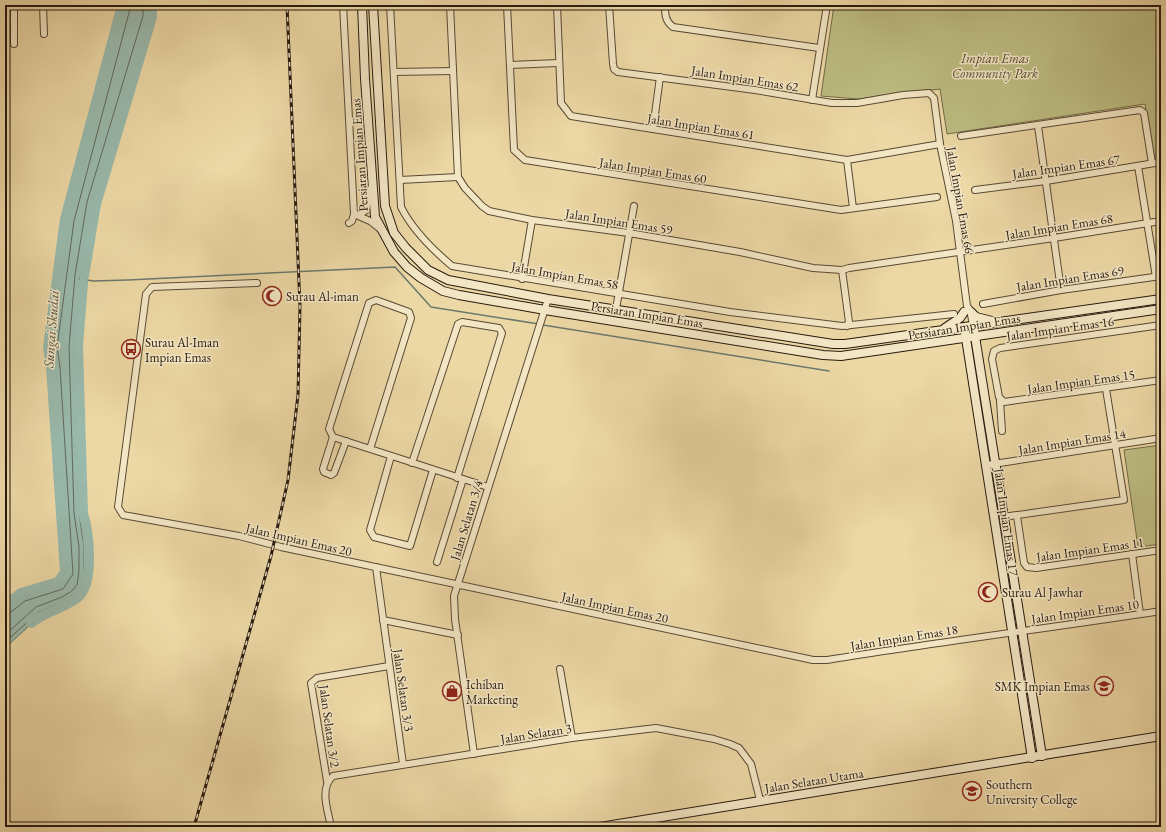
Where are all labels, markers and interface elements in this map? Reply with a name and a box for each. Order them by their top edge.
park label: Impian Emas Community Park [952,50,1038,82]
street label: Jalan Impian Emas 62 [689,61,801,95]
street label: Persiaran Impian Emas [347,98,372,212]
street label: Jalan Impian Emas 61 [645,109,756,143]
street label: Jalan Impian Emas 66 [943,144,978,255]
street label: Jalan Impian Emas 67 [1010,150,1122,183]
street label: Jalan Impian Emas 60 [597,153,708,187]
street label: Jalan Impian Emas 59 [563,204,675,238]
street label: Jalan Impian Emas 68 [1003,210,1114,244]
street label: Jalan Impian Emas 58 [509,258,620,293]
street label: Jalan Impian Emas 69 [1014,262,1126,296]
mosque icon: Surau Al-iman [261,285,283,307]
place label: Surau Al-iman [286,288,359,305]
water label: Sungai Skudai [39,289,63,369]
street label: Persiaran Impian Emas [590,297,704,332]
street label: Persiaran Impian Emas [907,309,1021,344]
street label: Jalan Impian Emas 16 [1004,313,1115,345]
place label: Surau Al-Iman Impian Emas [145,334,219,366]
bus stop icon: Surau Al-Iman Impian Emas [120,338,142,360]
street label: Jalan Impian Emas 15 [1025,366,1136,398]
street label: Jalan Impian Emas 14 [1016,425,1128,459]
street label: Jalan Impian Emas 17 [990,466,1023,578]
street label: Jalan Selatan 3/4 [446,477,487,563]
street label: Jalan Impian Emas 20 [243,519,354,560]
street label: Jalan Impian Emas 11 [1034,534,1145,566]
mosque icon: Surau Al Jawhar [977,581,999,603]
place label: Surau Al Jawhar [1002,584,1084,601]
street label: Jalan Impian Emas 20 [559,588,670,627]
street label: Jalan Impian Emas 10 [1029,596,1140,628]
street label: Jalan Impian Emas 18 [848,621,959,655]
street label: Jalan Selatan 3/3 [389,647,418,732]
school or university icon: SMK Impian Emas [1093,675,1115,697]
place label: Ichiban Marketing [466,676,518,708]
place label: SMK Impian Emas [995,678,1090,695]
shop icon: Ichiban Marketing [441,680,463,702]
street label: Jalan Selatan 3/2 [315,683,344,769]
street label: Jalan Selatan 3 [498,719,573,748]
street label: Jalan Selatan Utama [763,764,865,797]
place label: Southern University College [986,776,1078,808]
school or university icon: Southern University College [961,780,983,802]

